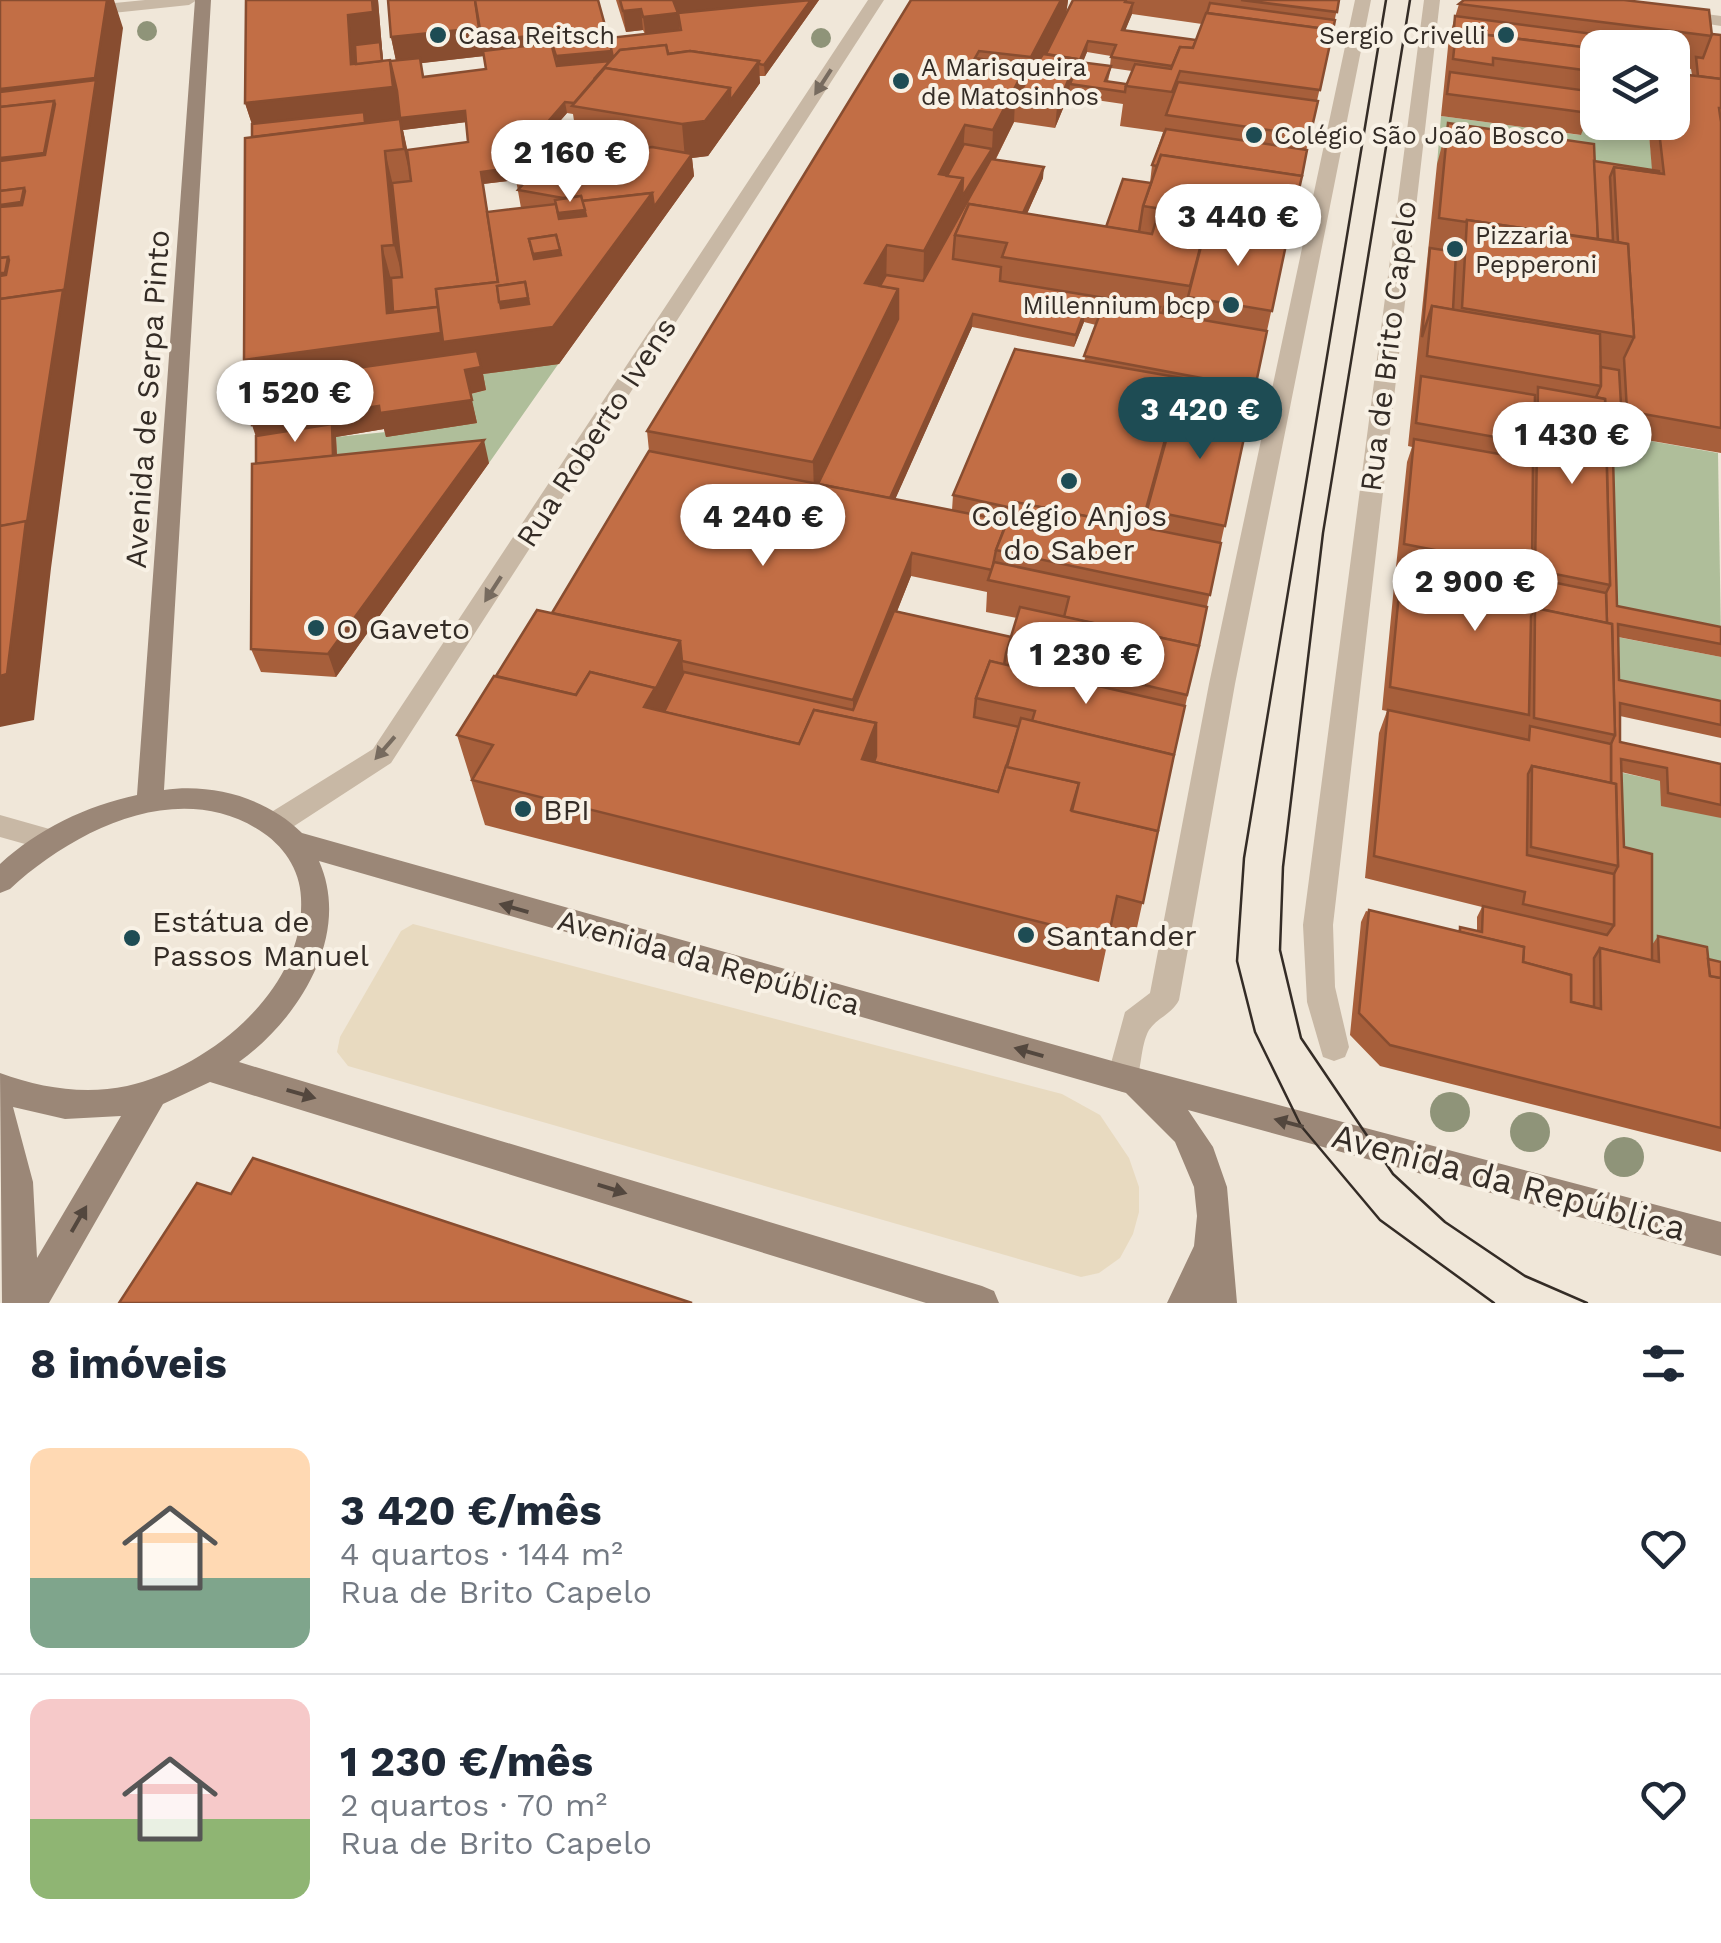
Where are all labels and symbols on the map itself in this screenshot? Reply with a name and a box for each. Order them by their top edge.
place label: Casa Reitsch [458,21,615,50]
place label: Sergio Crivelli [1319,21,1486,50]
marker: Casa Reitsch [427,24,449,46]
marker: Sergio Crivelli [1495,24,1517,46]
place label: A Marisqueira de Matosinhos [921,53,1099,111]
one-way arrow [815,68,833,95]
marker: A Marisqueira de Matosinhos [890,70,912,92]
pin: 2 160 € [478,120,662,205]
place label: Colégio São João Bosco [1274,121,1565,150]
marker: Colégio São João Bosco [1243,124,1265,146]
pin: 3 440 € [1146,184,1330,269]
street label: Rua de Brito Capelo [1353,199,1423,493]
place label: Pizzaria Pepperoni [1475,221,1597,279]
street label: Avenida de Serpa Pinto [118,229,176,569]
marker: Pizzaria Pepperoni [1444,238,1466,260]
place label: Millennium bcp [1023,291,1211,320]
marker: Millennium bcp [1220,294,1242,316]
street label: Rua Roberto Ivens [509,311,683,553]
pin: 1 520 € [203,360,387,445]
pin: 3 420 € [1108,377,1292,462]
pin: 1 430 € [1480,402,1664,487]
marker: Colégio Anjos do Saber [1058,470,1080,492]
pin: 4 240 € [671,484,855,569]
place label: Colégio Anjos do Saber [971,498,1167,567]
pin: 2 900 € [1383,549,1567,634]
one-way arrow [485,575,503,603]
place label: O Gaveto [336,611,470,646]
marker: O Gaveto [305,617,327,639]
pin: 1 230 € [994,622,1178,707]
one-way arrow [374,735,396,760]
place label: BPI [543,792,590,827]
marker: BPI [512,798,534,820]
one-way arrow [498,899,529,915]
street label: Avenida da República [554,902,864,1022]
place label: Estátua de Passos Manuel [152,904,369,973]
place label: Santander [1046,918,1197,953]
marker: Santander [1015,924,1037,946]
marker: Estátua de Passos Manuel [121,927,143,949]
one-way arrow [1013,1044,1044,1059]
one-way arrow [286,1087,317,1103]
one-way arrow [1273,1114,1304,1130]
street label: Avenida da República [1327,1114,1691,1250]
one-way arrow [598,1182,628,1197]
one-way arrow [70,1205,87,1233]

